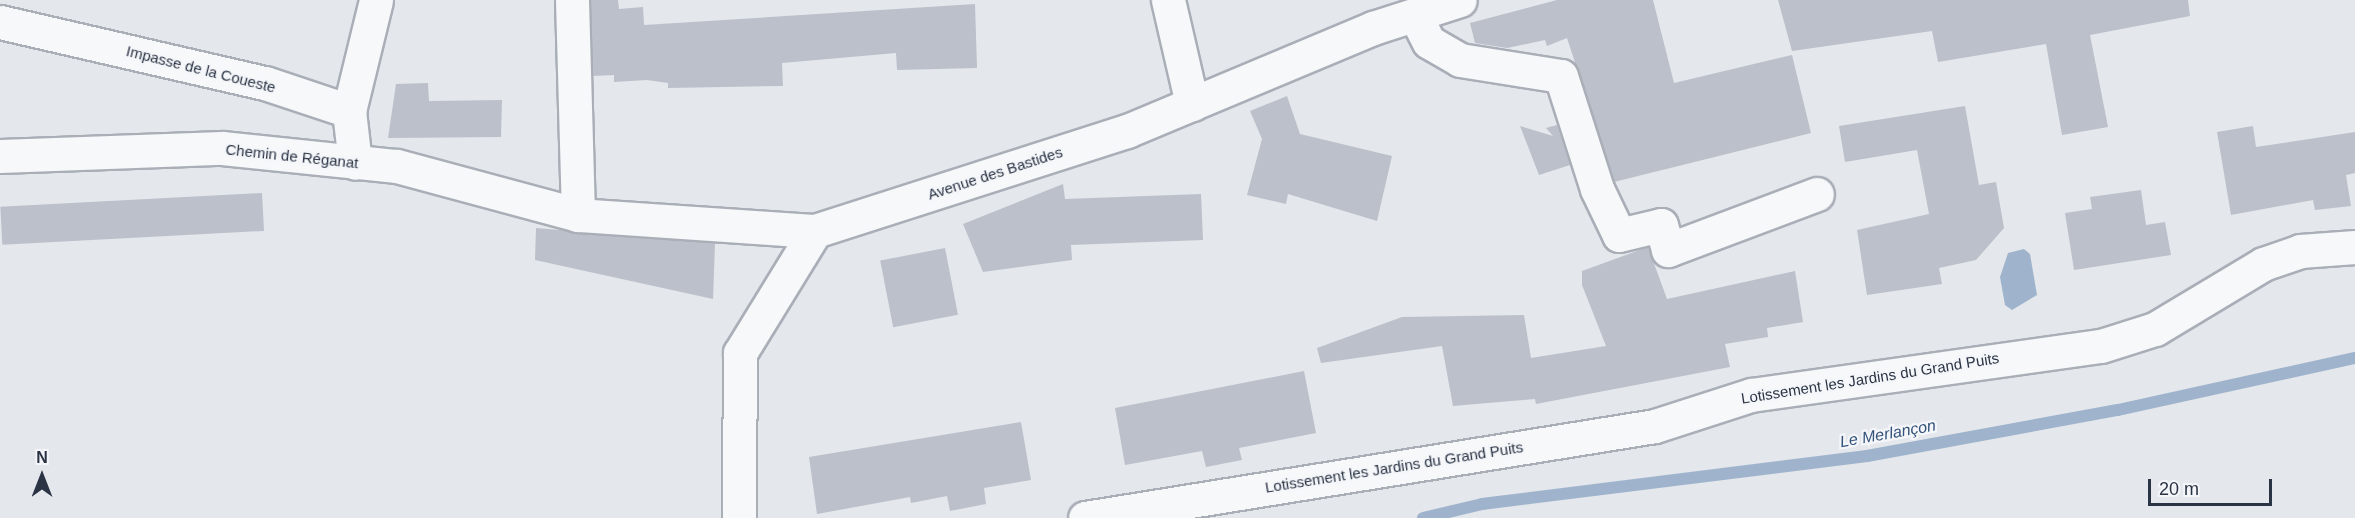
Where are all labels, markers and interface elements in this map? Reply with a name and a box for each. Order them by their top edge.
street label: Impasse de la Coueste [124,42,278,96]
street label: Chemin de Réganat [225,140,359,172]
street label: Avenue des Bastides [925,143,1065,203]
street label: Lotissement les Jardins du Grand Puits [1740,349,2000,407]
water label: Le Merlançon [1839,416,1937,452]
street label: Lotissement les Jardins du Grand Puits [1264,438,1524,496]
north arrow [12,446,72,506]
text: N [36,449,48,466]
scale bar [2151,467,2276,505]
text: 20 m [2159,479,2199,499]

